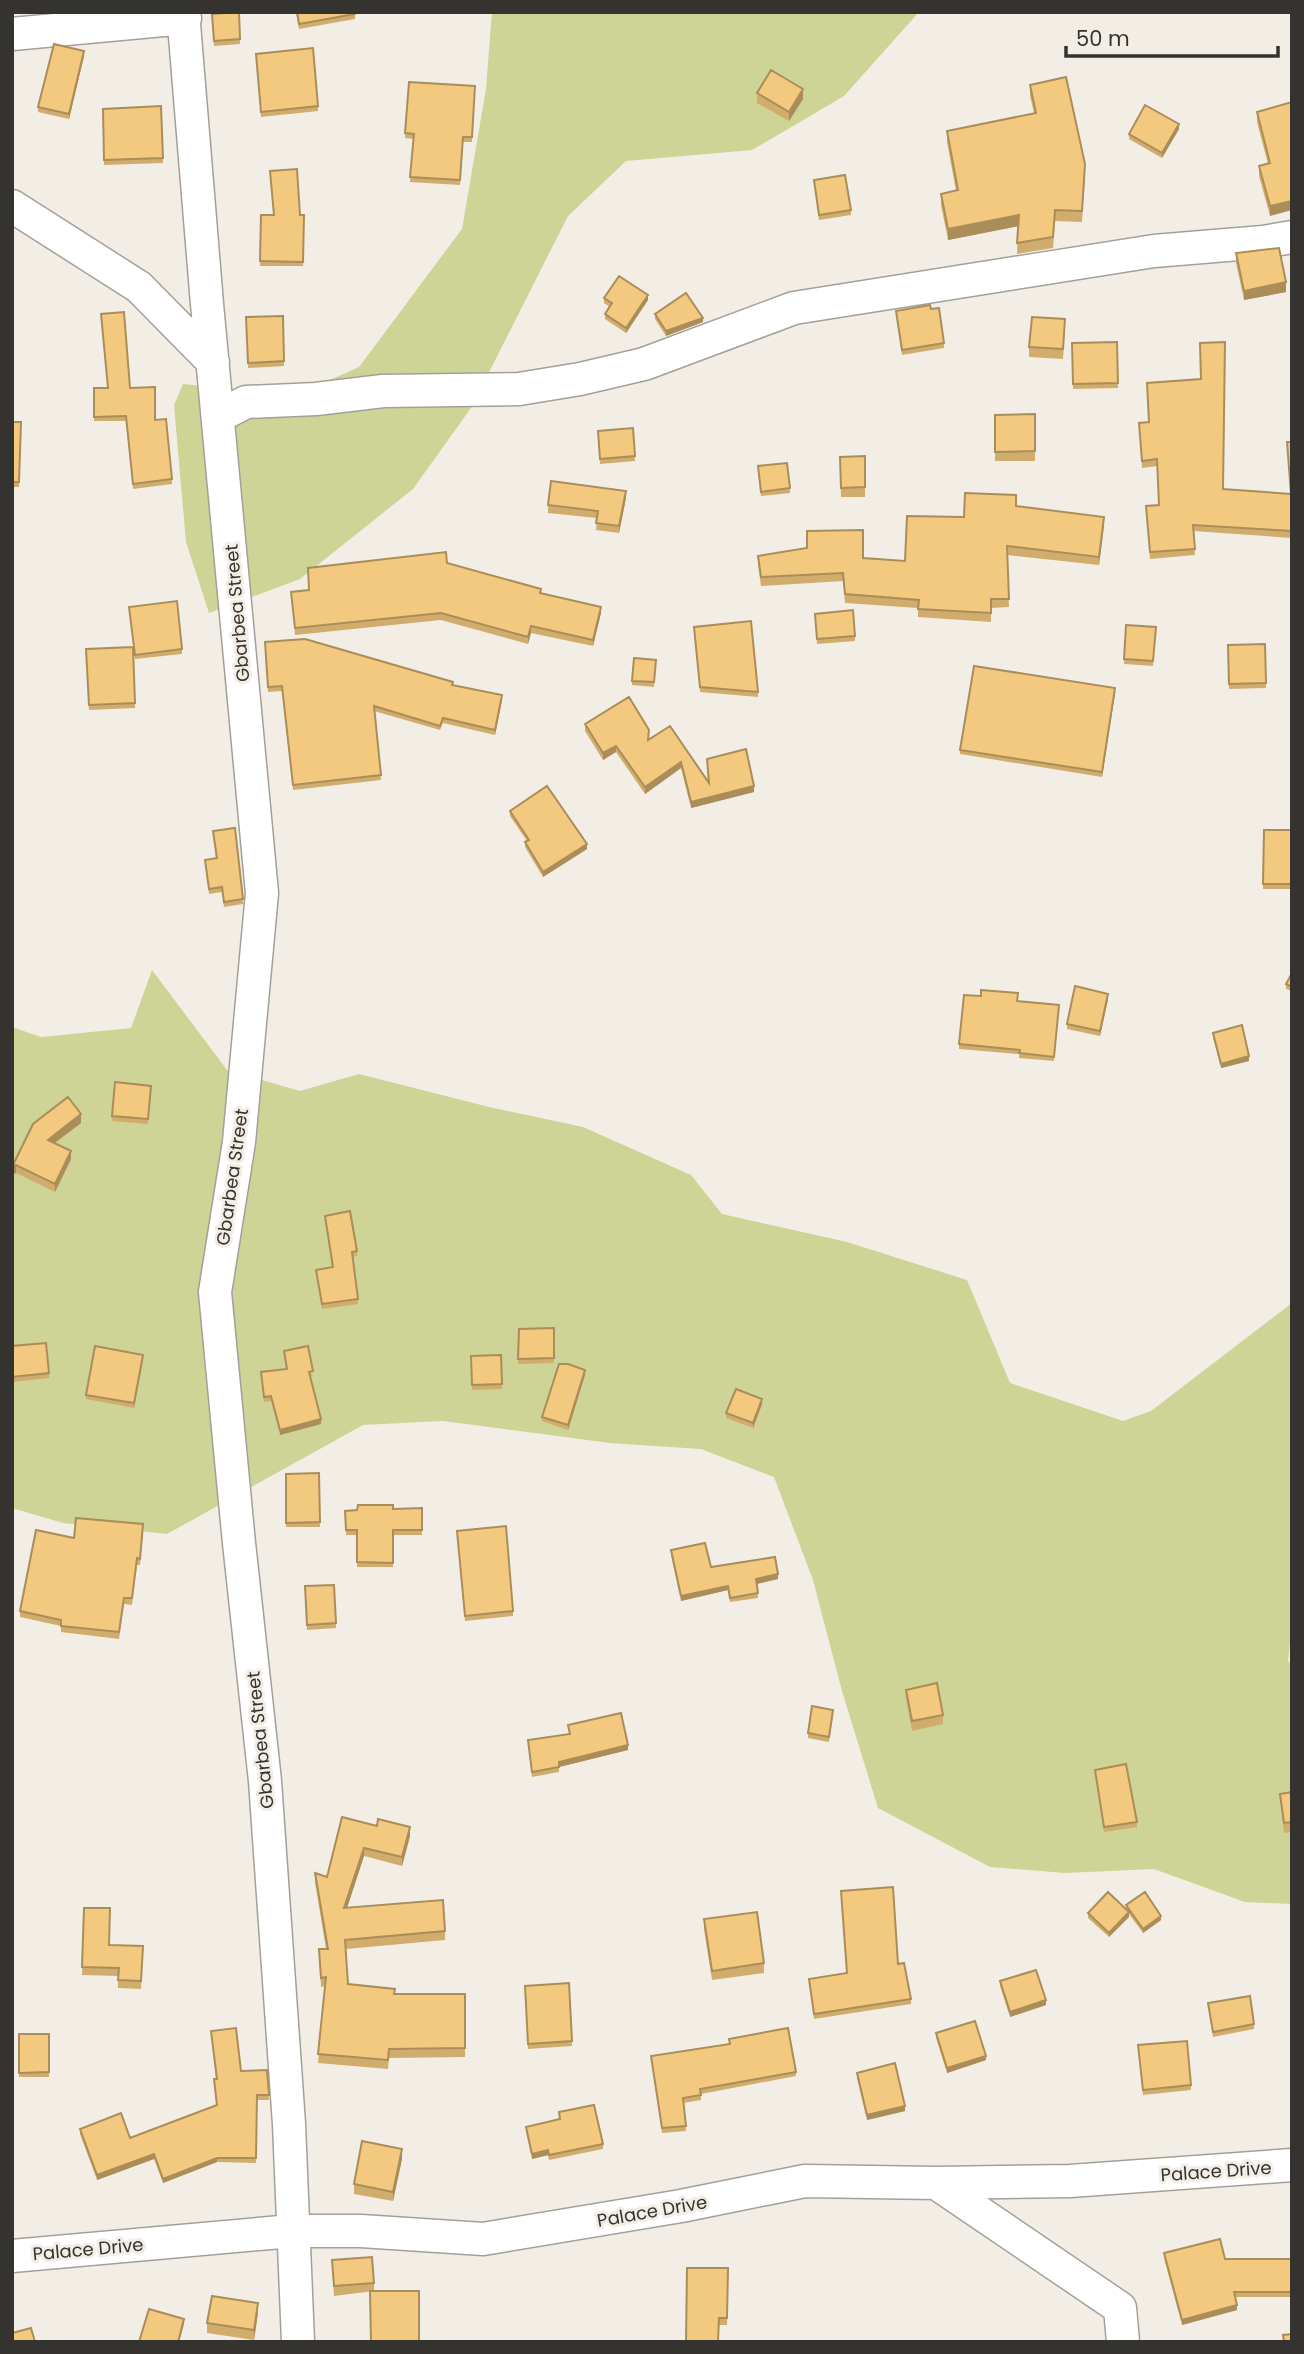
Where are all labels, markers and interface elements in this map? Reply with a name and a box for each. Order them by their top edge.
scale bar [1066,14,1278,58]
text: 50 m [1076,24,1130,53]
street label: Gbarbea Street [219,543,255,683]
street label: Gbarbea Street [210,1107,254,1247]
street label: Gbarbea Street [240,1670,280,1810]
street label: Palace Drive [1160,2155,1272,2187]
street label: Palace Drive [595,2189,709,2233]
street label: Palace Drive [32,2232,144,2266]

